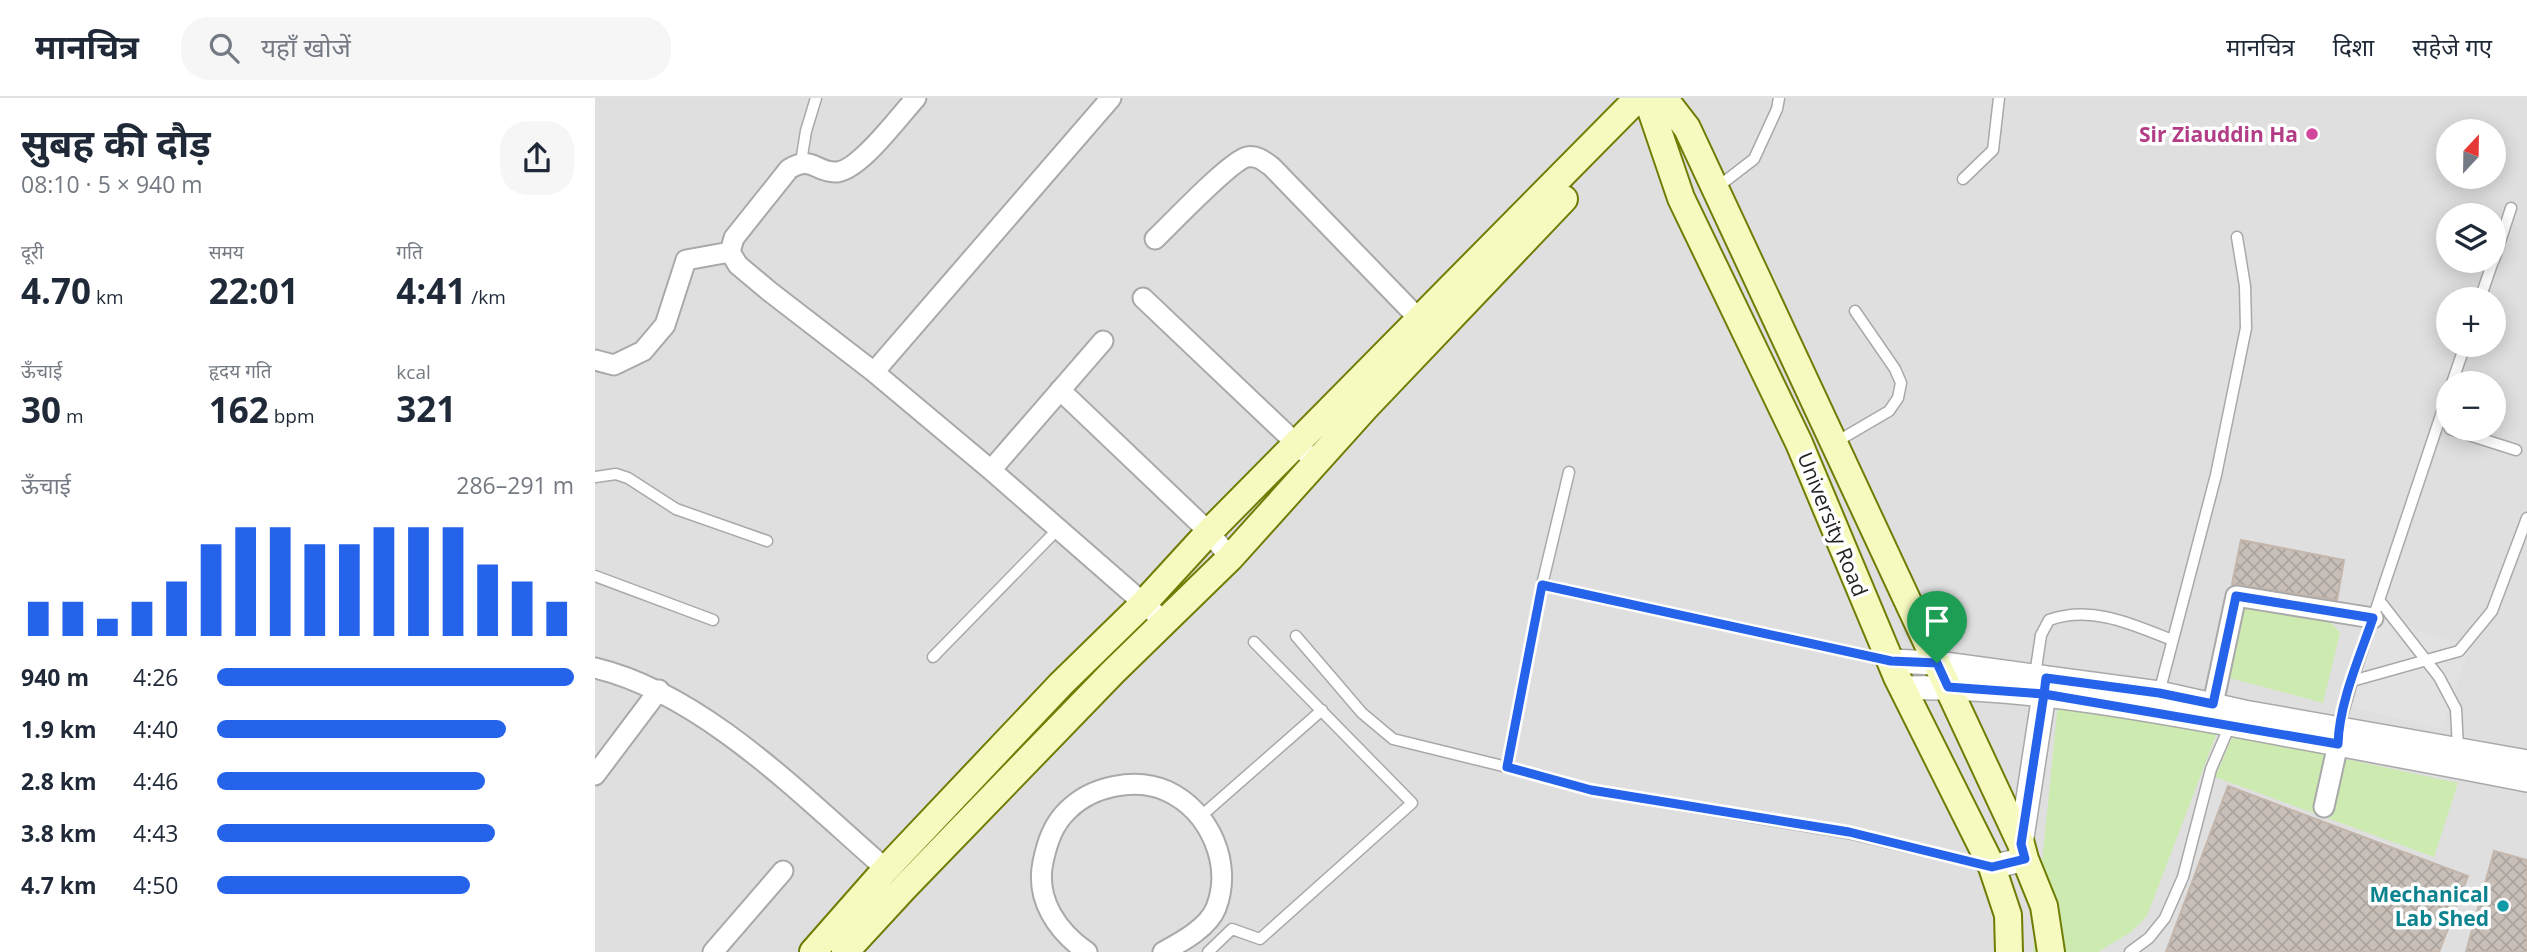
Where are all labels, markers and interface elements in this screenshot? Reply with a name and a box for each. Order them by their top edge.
search box [181,17,671,80]
text: मानचित्र [35,24,139,69]
icon: search [205,29,243,67]
text: यहाँ खोजें [261,29,351,65]
text: मानचित्र [2226,30,2295,63]
text: दिशा [2333,30,2374,63]
text: सहेजे गए [2412,30,2492,63]
text: सुबह की दौड़ [21,116,211,168]
north arrow [2436,119,2506,189]
map controls [2436,119,2506,441]
place label: Sir Ziauddin Ha [2139,120,2298,148]
button: share [500,121,574,195]
marker: Sir Ziauddin Ha [2304,126,2320,142]
text: 08:10 · 5 × 940 m [21,168,203,200]
button: layers [2436,203,2506,273]
text: दूरी [21,239,44,265]
text: समय [209,239,244,265]
text: गति [396,239,423,265]
text: 4.70 [21,267,91,314]
text: 22:01 [209,267,299,314]
text: 4:41 [396,267,466,314]
text: km [91,284,124,310]
text: /km [466,284,506,310]
button: + [2436,287,2506,357]
text: ऊँचाई [21,358,62,384]
text: हृदय गति [209,358,272,384]
text: kcal [396,359,431,385]
button: − [2436,371,2506,441]
text: 321 [396,385,456,432]
text: 30 [21,386,61,433]
text: 162 [209,386,269,433]
text: m [61,403,84,429]
text: bpm [269,403,314,429]
street label: University Road [1791,448,1875,600]
text: ऊँचाई [21,469,71,501]
text: 286–291 m [456,469,574,501]
pin [1907,591,1967,663]
icon: arrive [1918,602,1956,640]
text: 940 m [21,661,89,693]
text: 4:26 [133,661,179,693]
text: 1.9 km [21,713,97,745]
text: 4:40 [133,713,179,745]
text: 2.8 km [21,765,97,797]
text: 4:46 [133,765,179,797]
text: 3.8 km [21,817,97,849]
text: 4:43 [133,817,179,849]
text: 4.7 km [21,869,97,901]
text: 4:50 [133,869,179,901]
place label: Mechanical Lab Shed [2369,880,2489,932]
marker: Mechanical Lab Shed [2495,898,2511,914]

